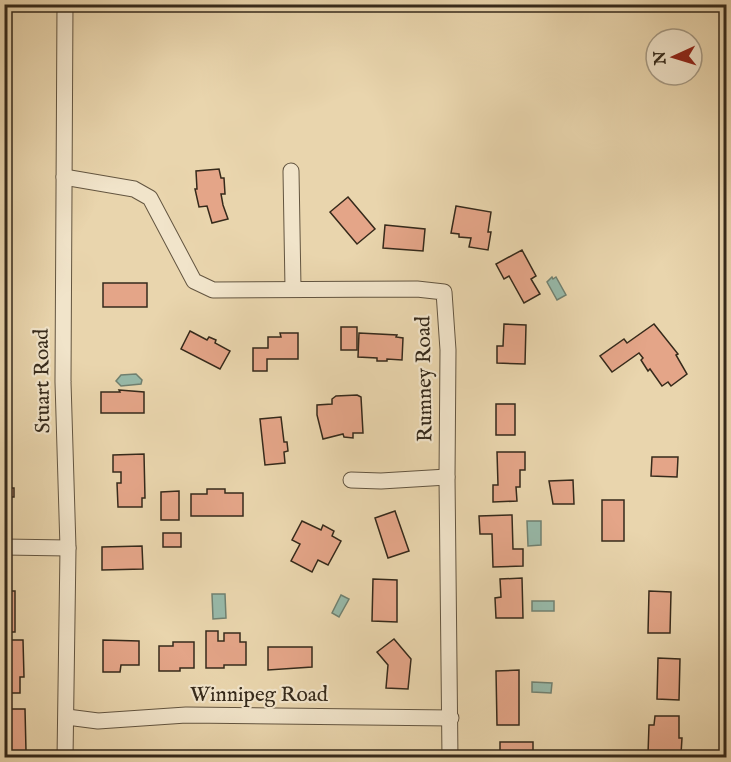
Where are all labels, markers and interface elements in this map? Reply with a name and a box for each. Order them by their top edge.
north arrow [644,27,704,87]
text: N [651,50,672,67]
street label: Rumney Road [410,315,440,442]
street label: Stuart Road [29,328,57,434]
street label: Winnipeg Road [190,682,329,709]

